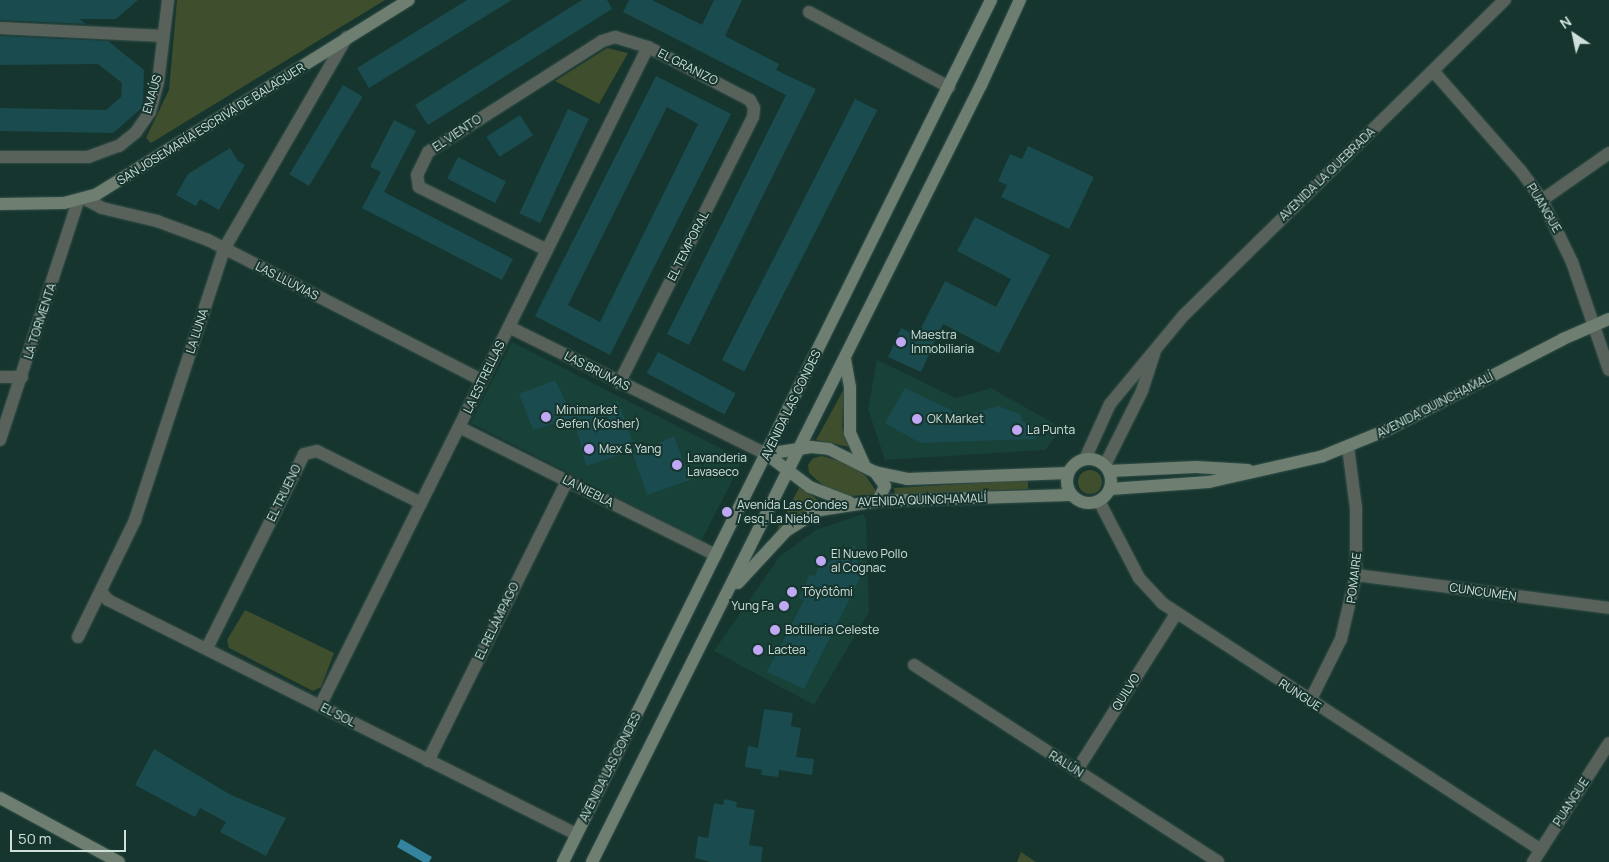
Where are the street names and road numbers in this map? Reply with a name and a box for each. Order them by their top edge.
street label: EL GRANIZO [655,46,721,88]
street label: SAN JOSEMARÍA ESCRIVÁ DE BALAGUER [115,60,307,188]
street label: EMAÚS [140,73,164,115]
street label: EL VIENTO [430,111,484,155]
street label: AVENIDA LA QUEBRADA [1276,124,1378,224]
street label: PUANGUE [1524,181,1564,235]
street label: EL TEMPORAL [664,209,712,283]
street label: LAS LLUVIAS [253,259,321,303]
street label: LA TORMENTA [21,281,59,361]
street label: LA LUNA [183,307,211,355]
street label: LA ESTRELLAS [460,339,508,415]
street label: LAS BRUMAS [562,348,632,394]
street label: AVENIDA LAS CONDES [758,348,824,462]
street label: AVENIDA QUINCHAMALÍ [1374,369,1496,441]
street label: EL TRUENO [264,462,304,524]
street label: LA NIEBLA [560,472,616,510]
street label: AVENIDA QUINCHAMALÍ [857,491,987,509]
street label: POMAIRE [1344,552,1364,604]
street label: EL RELÁMPAGO [472,580,522,662]
street label: CUNCUMÉN [1449,580,1517,604]
street label: QUILVO [1109,671,1143,713]
street label: RUNGUE [1276,676,1324,714]
street label: EL SOL [318,700,358,730]
street label: AVENIDA LAS CONDES [576,710,644,824]
street label: RALÚN [1046,748,1086,780]
street label: PUANGUE [1550,775,1592,829]

